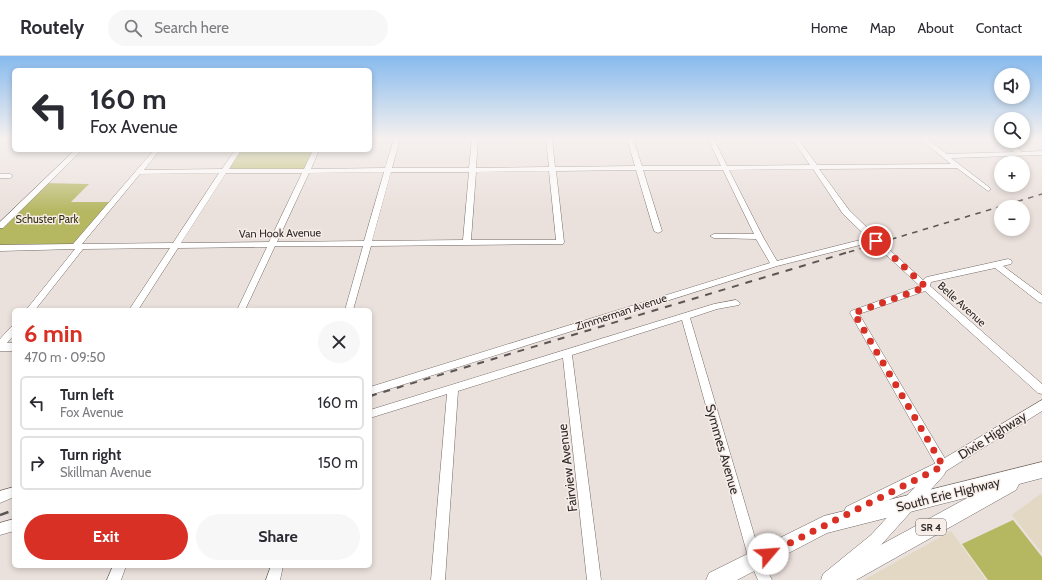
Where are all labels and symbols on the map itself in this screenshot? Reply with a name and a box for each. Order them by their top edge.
park label: Schuster Park [16,212,78,226]
pin [859,224,893,258]
street label: Van Hook Avenue [239,225,322,241]
street label: Belle Avenue [935,279,989,330]
street label: Zimmerman Avenue [574,291,669,333]
street label: Symmes Avenue [703,402,744,496]
street label: Dixie Highway [955,407,1030,462]
street label: Fairview Avenue [554,423,580,513]
street label: South Erie Highway [894,473,1002,515]
road number: SR 4 [916,519,946,535]
position arrow [747,533,789,575]

